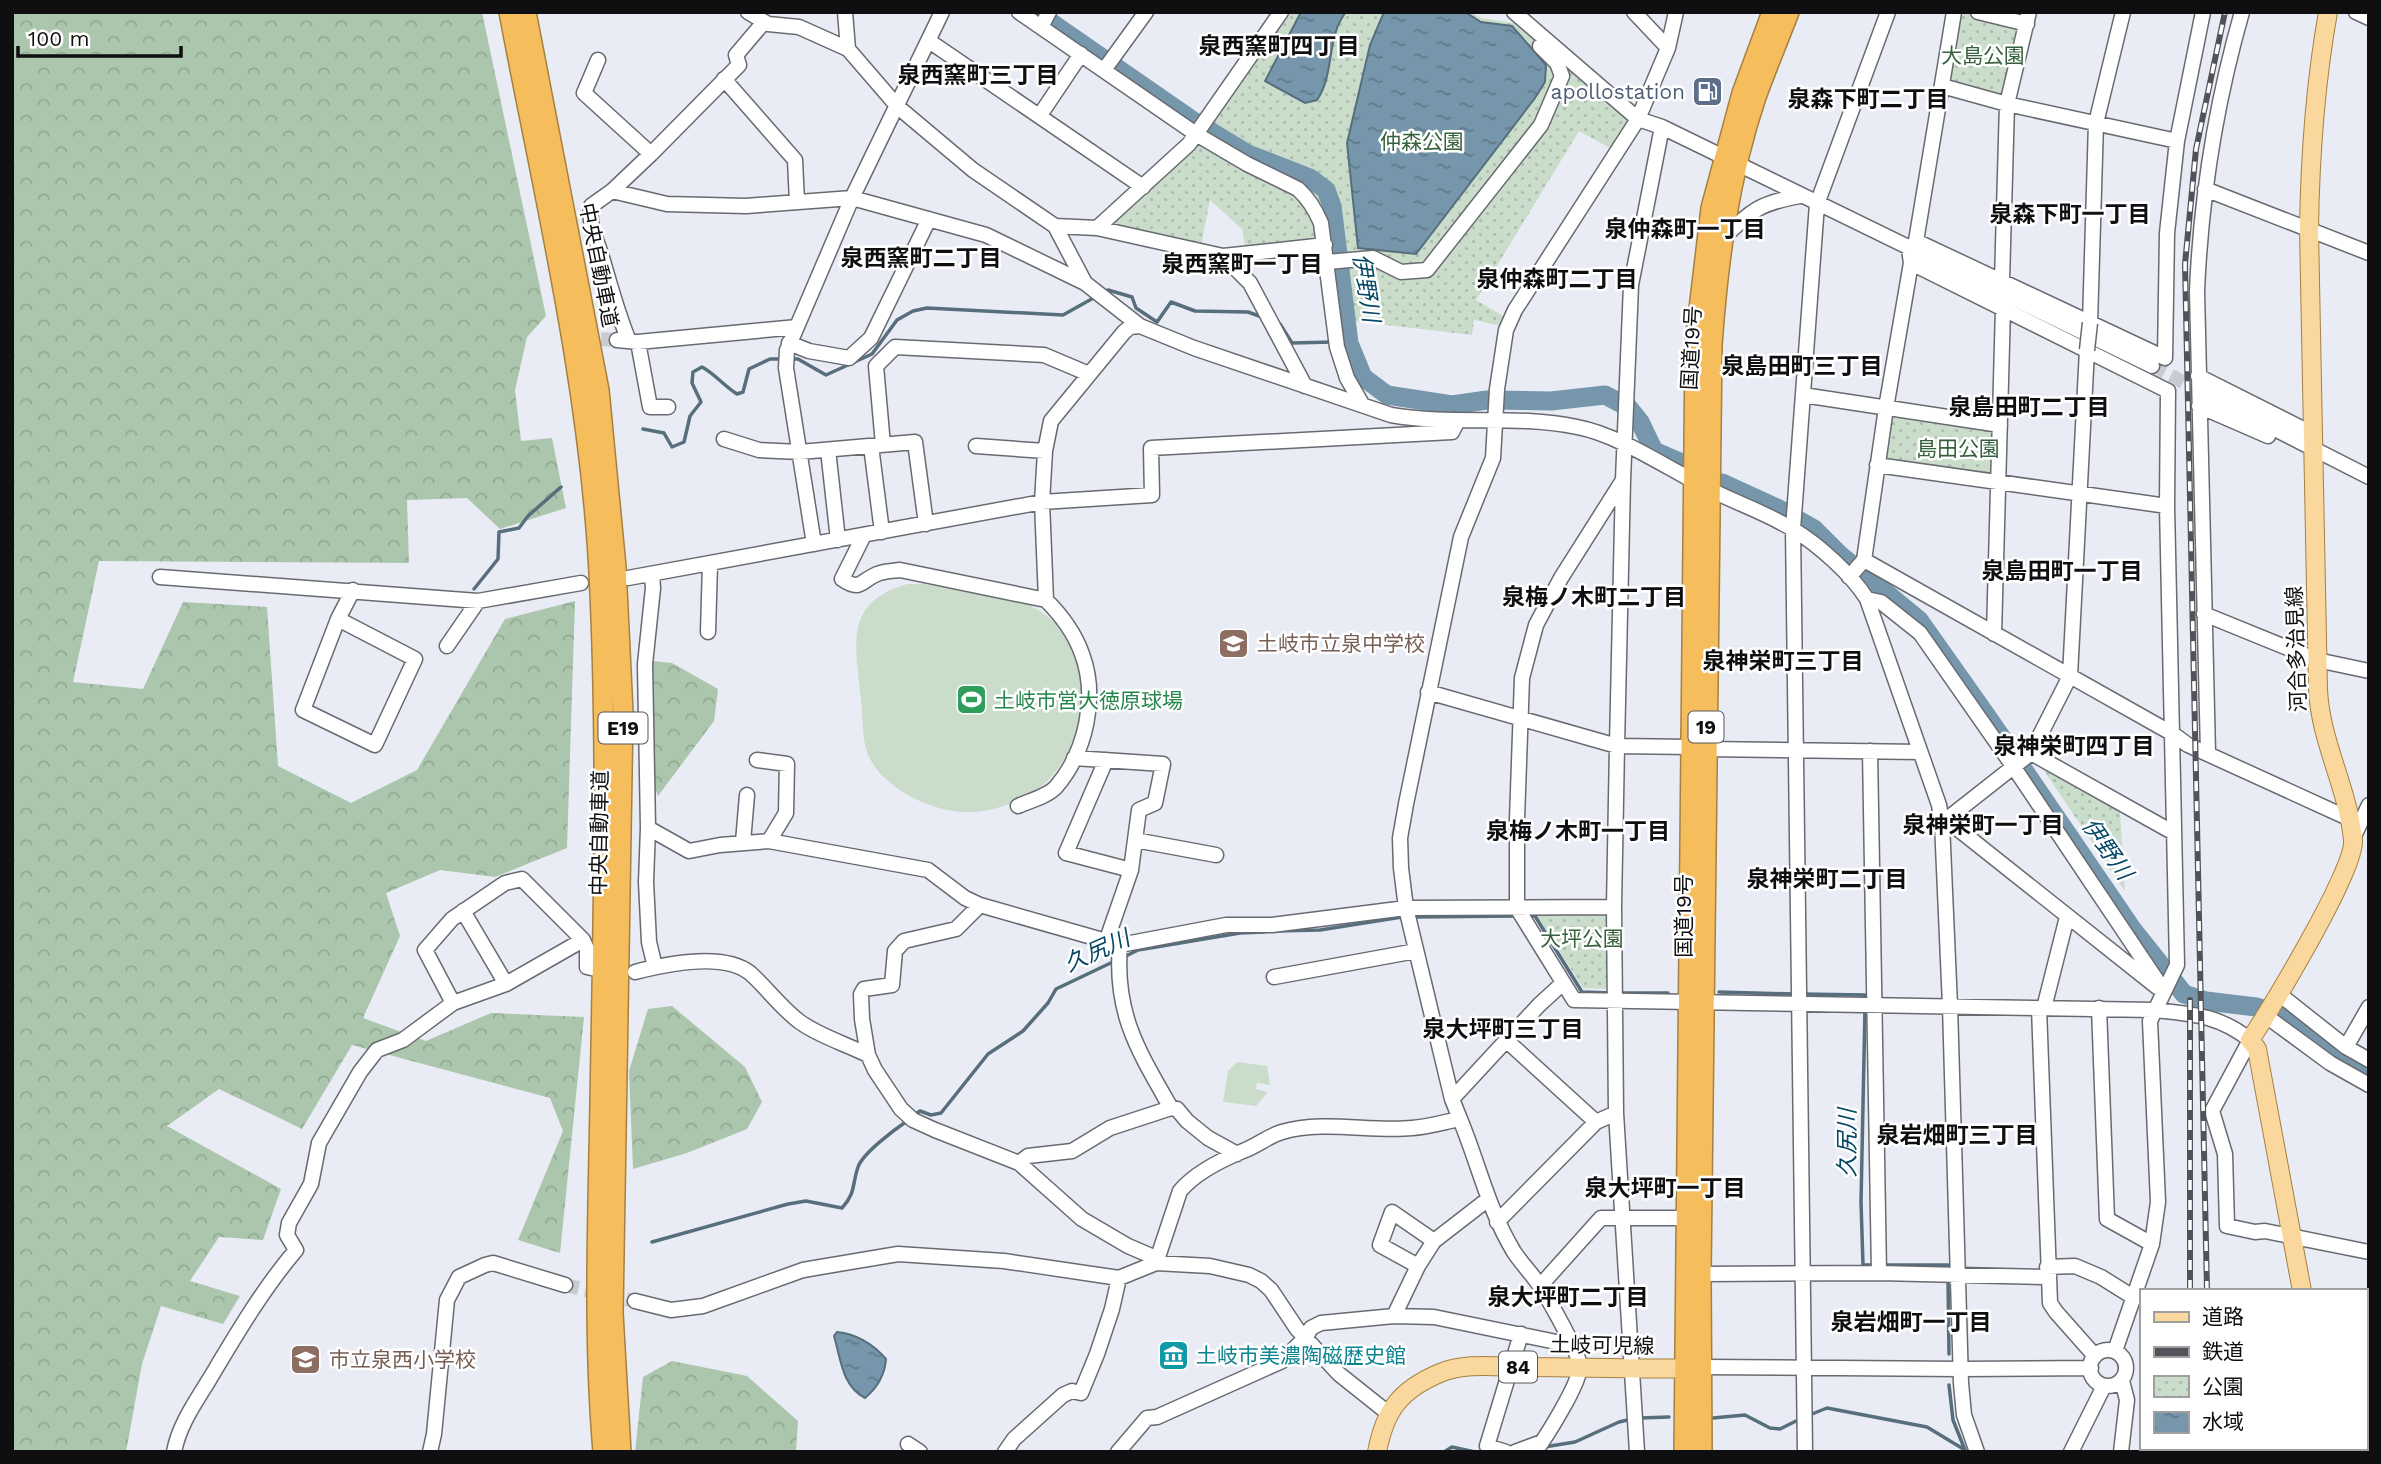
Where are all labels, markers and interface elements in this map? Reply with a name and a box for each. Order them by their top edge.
scale bar [18,14,180,58]
text: 100 m [28,26,90,51]
district label: 泉西窯町四丁目 [1199,33,1360,60]
park label: 大島公園 [1941,43,2025,68]
district label: 泉西窯町三丁目 [898,62,1059,89]
fuel station icon: apollostation [1691,74,1725,108]
place label: apollostation [1551,79,1685,104]
district label: 泉森下町二丁目 [1788,86,1949,113]
park label: 仲森公園 [1380,129,1464,154]
street label: 中央自動車道 [575,201,623,329]
district label: 泉森下町一丁目 [1990,201,2151,228]
district label: 泉仲森町一丁目 [1605,216,1766,243]
district label: 泉西窯町二丁目 [841,245,1002,272]
district label: 泉西窯町一丁目 [1162,251,1323,278]
water label: 伊野川 [1347,252,1385,327]
district label: 泉仲森町二丁目 [1477,266,1638,293]
street label: 国道19号 [1676,305,1706,391]
district label: 泉島田町三丁目 [1722,353,1883,380]
district label: 泉島田町二丁目 [1949,394,2110,421]
park label: 島田公園 [1916,436,2000,461]
district label: 泉島田町一丁目 [1982,558,2143,585]
district label: 泉梅ノ木町二丁目 [1502,584,1686,611]
street label: 河合多治見線 [2281,586,2311,712]
school or university icon: 土岐市立泉中学校 [1217,626,1251,660]
place label: 土岐市立泉中学校 [1257,631,1425,656]
district label: 泉神栄町三丁目 [1703,648,1864,675]
sports icon: 土岐市営大徳原球場 [954,683,988,717]
place label: 土岐市営大徳原球場 [994,688,1183,713]
road number: E19 [598,712,648,744]
road number: 19 [1688,712,1724,742]
district label: 泉神栄町四丁目 [1994,733,2155,760]
street label: 中央自動車道 [585,770,613,896]
district label: 泉神栄町一丁目 [1903,812,2064,839]
water label: 伊野川 [2076,813,2140,887]
district label: 泉梅ノ木町一丁目 [1486,818,1670,845]
district label: 泉神栄町二丁目 [1747,866,1908,893]
street label: 国道19号 [1671,874,1696,958]
water label: 久尻川 [1060,923,1137,977]
park label: 大坪公園 [1540,926,1624,951]
district label: 泉大坪町三丁目 [1423,1016,1584,1043]
water label: 久尻川 [1834,1106,1861,1178]
district label: 泉岩畑町三丁目 [1877,1122,2038,1149]
district label: 泉大坪町一丁目 [1585,1175,1746,1202]
district label: 泉大坪町二丁目 [1488,1284,1649,1311]
legend [2140,1289,2367,1450]
text: 道路 [2202,1304,2244,1329]
district label: 泉岩畑町一丁目 [1831,1309,1992,1336]
street label: 土岐可児線 [1549,1332,1655,1358]
museum icon: 土岐市美濃陶磁歴史館 [1156,1338,1190,1372]
text: 鉄道 [2202,1339,2244,1364]
school or university icon: 市立泉西小学校 [289,1342,323,1376]
place label: 土岐市美濃陶磁歴史館 [1196,1343,1406,1368]
place label: 市立泉西小学校 [329,1347,476,1372]
road number: 84 [1499,1352,1537,1382]
text: 公園 [2202,1374,2244,1399]
text: 水域 [2202,1409,2244,1434]

